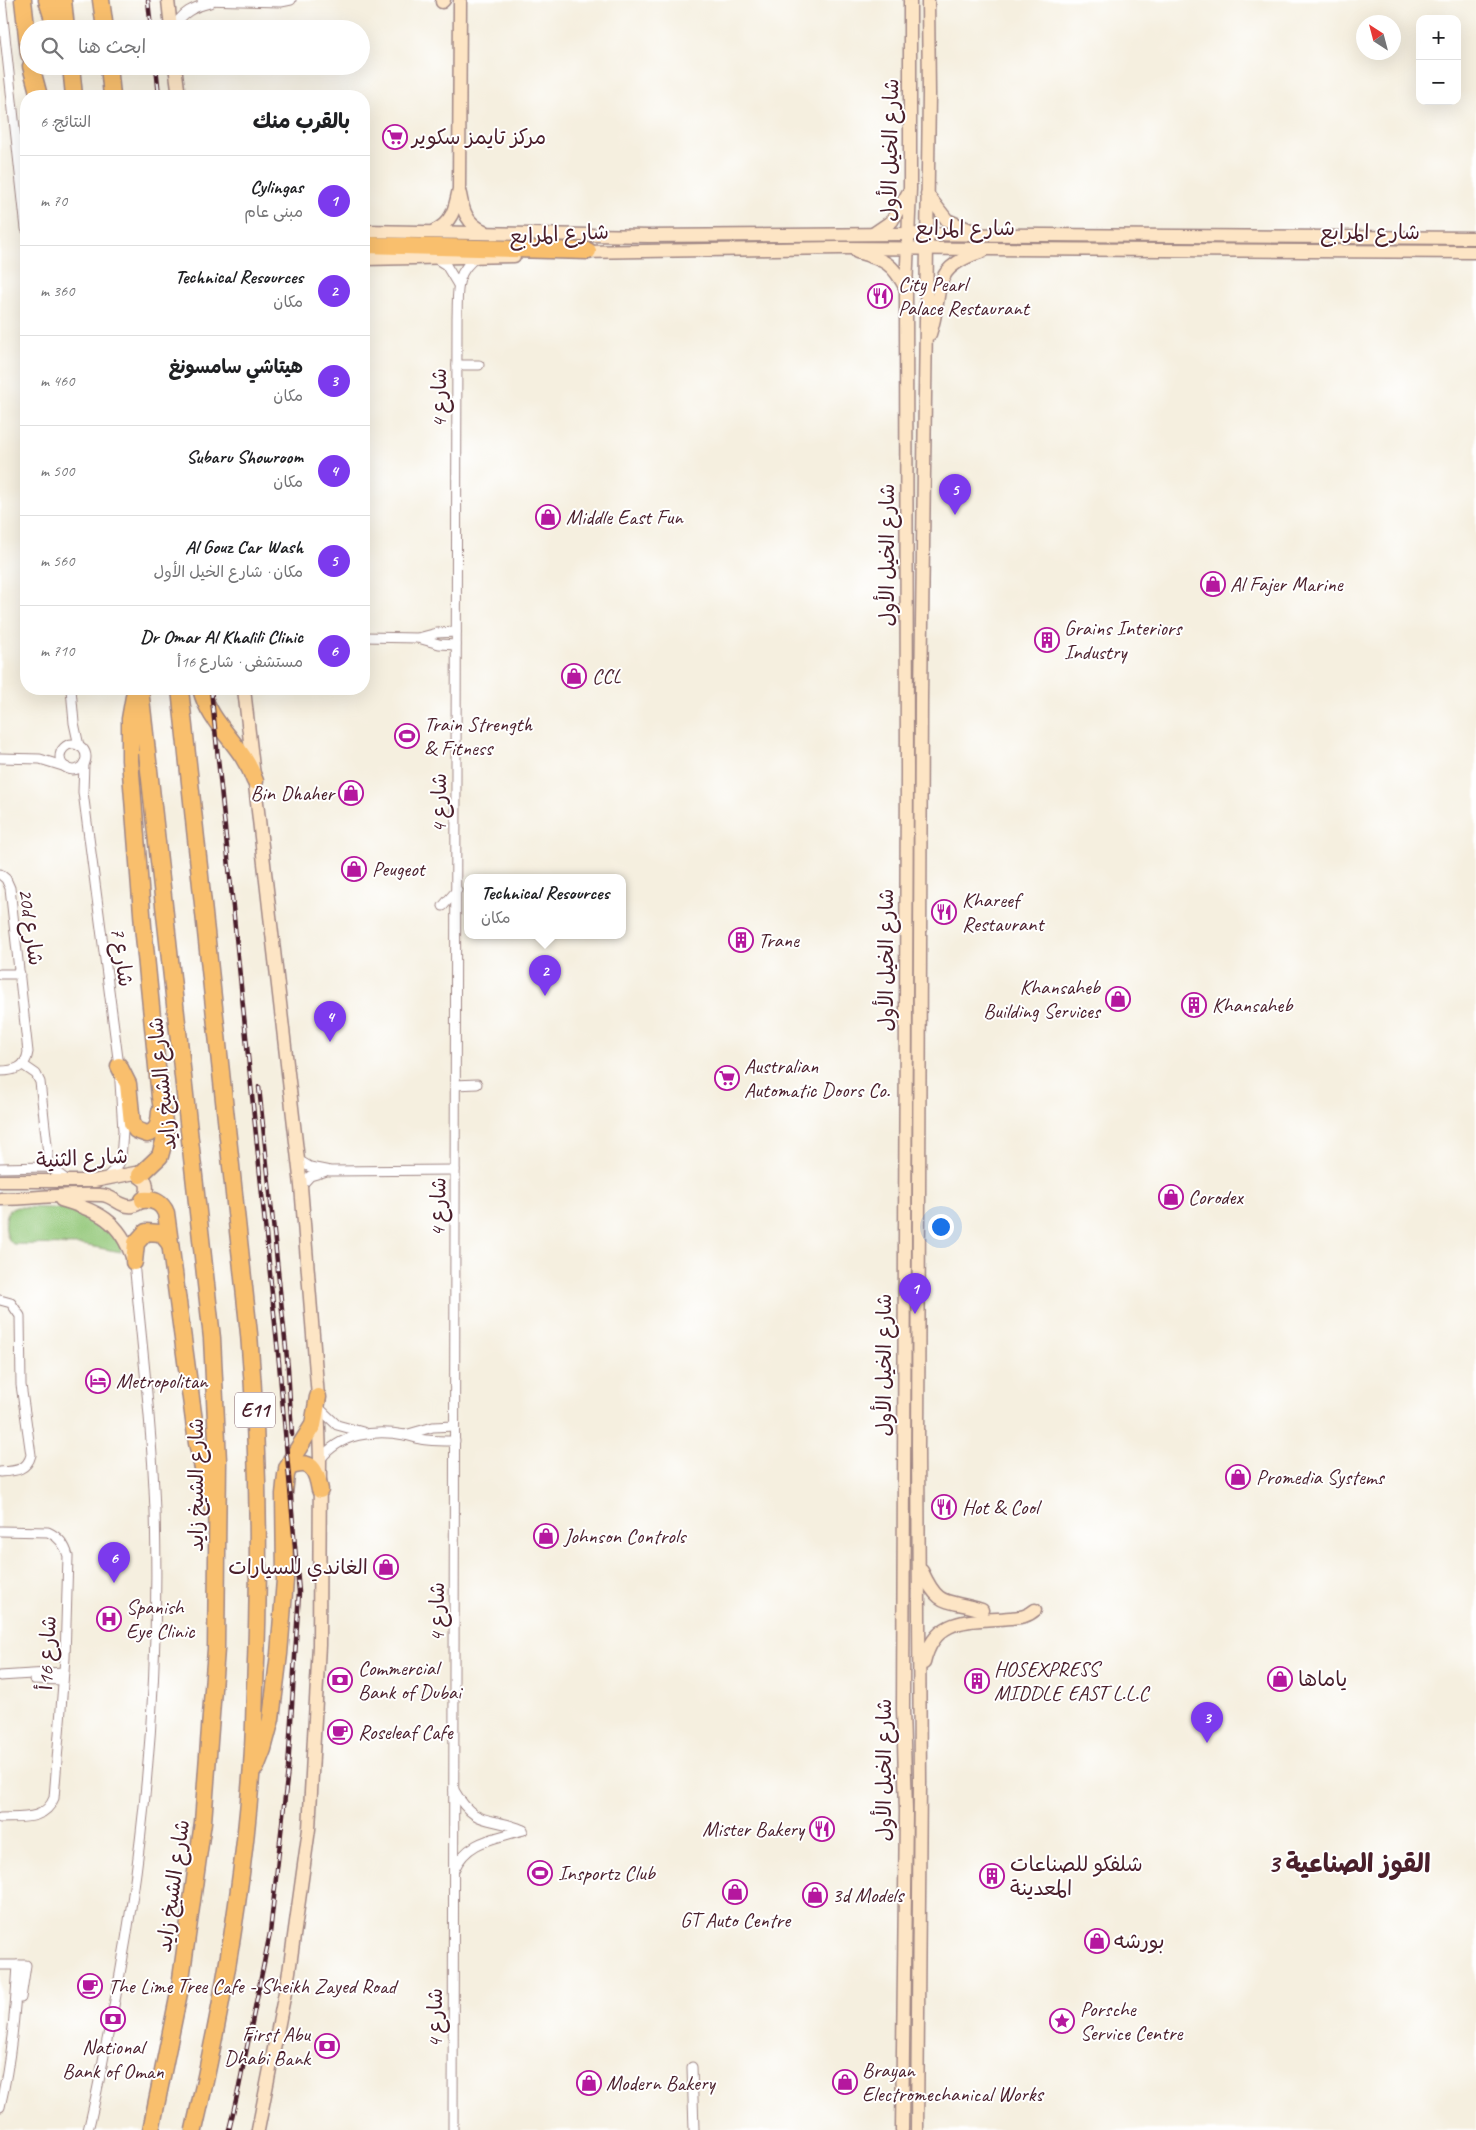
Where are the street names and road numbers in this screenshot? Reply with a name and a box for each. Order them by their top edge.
street label: شارع الخيل الأول [875,78,906,222]
street label: شارع المرابع [915,215,1015,243]
street label: شارع المرابع [508,218,610,252]
street label: شارع المرابع [1320,219,1420,247]
street label: شارع 4 [426,368,454,428]
street label: شارع الخيل الأول [873,483,902,627]
street label: شارع 4 [426,773,454,833]
street label: 20d شارع [11,887,49,968]
street label: شارع الخيل الأول [872,888,901,1032]
street label: شارع 7 [103,925,139,989]
street label: شارع الشيخ زايد [142,1016,184,1152]
street label: شارع الثنية [36,1143,129,1175]
street label: شارع 4 [424,1177,454,1237]
street label: شارع الخيل الأول [870,1293,899,1437]
road number: E11 [235,1392,275,1428]
street label: شارع الشيخ زايد [183,1418,211,1552]
street label: شارع 4 [424,1582,452,1642]
street label: شارع 16أ [32,1615,64,1691]
street label: شارع الخيل الأول [870,1698,899,1842]
street label: شارع الشيخ زايد [151,1818,197,1954]
street label: شارع 4 [422,1988,450,2048]

